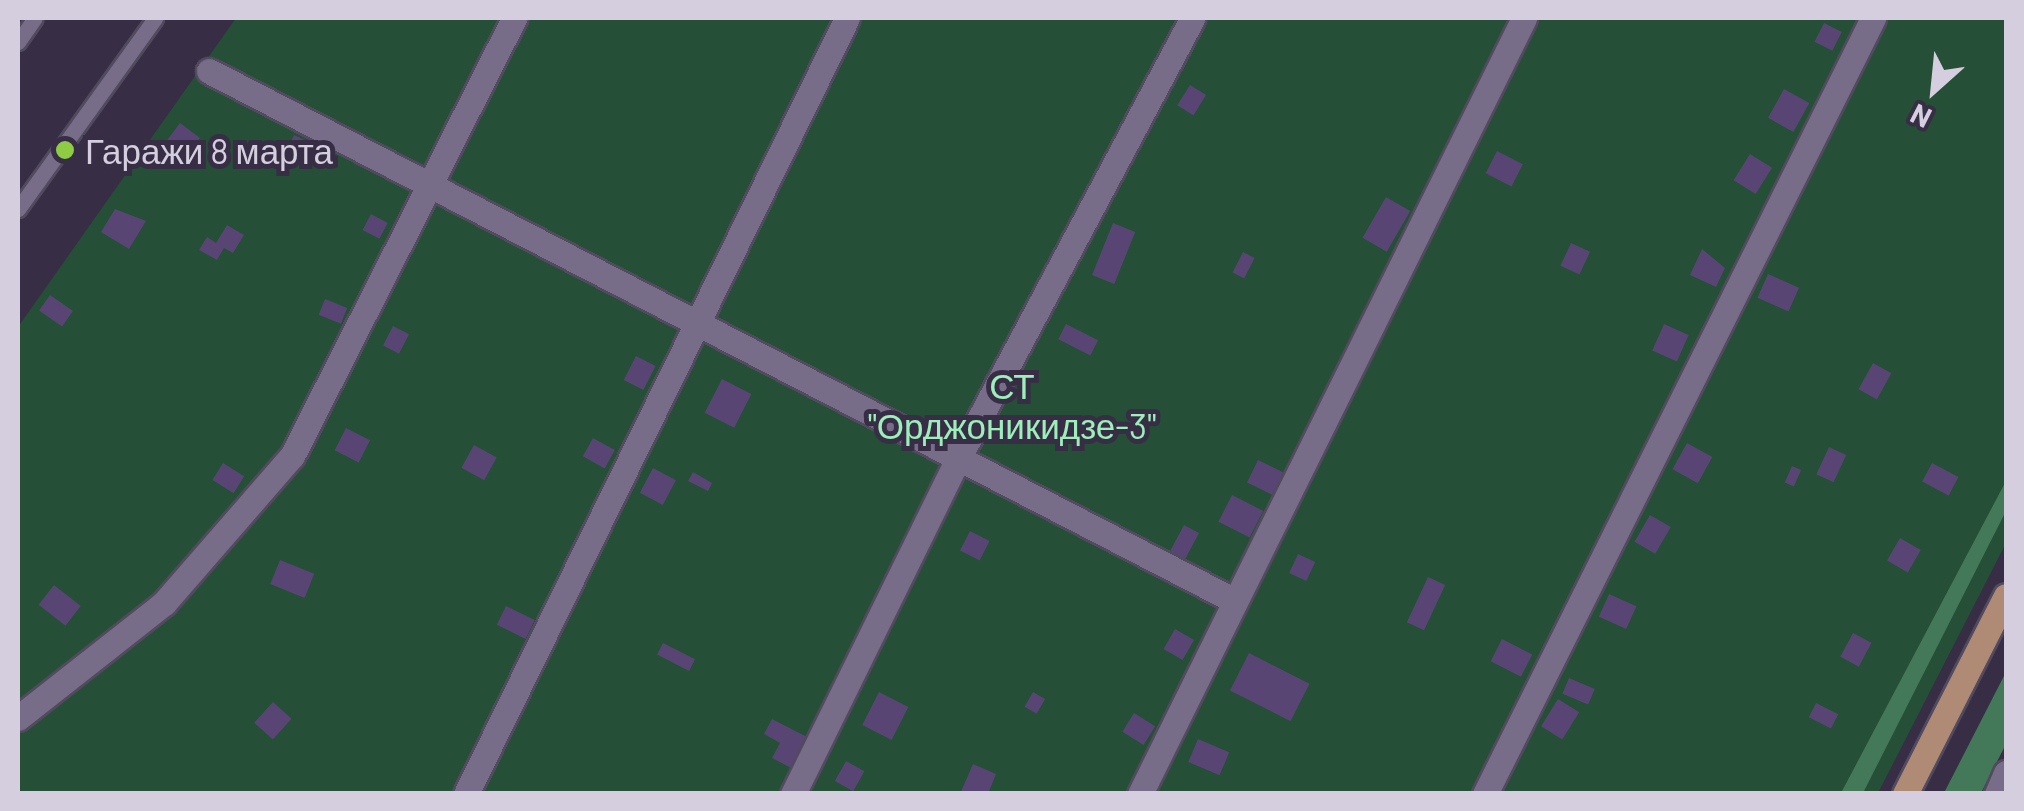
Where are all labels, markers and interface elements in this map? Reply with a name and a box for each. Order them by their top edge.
north arrow [1884,40,1984,140]
text: N [1904,97,1936,136]
place label: Гаражи 8 марта [85,129,333,171]
marker: Гаражи 8 марта [54,139,76,161]
park label: СТ "Орджоникидзе-3" [868,364,1156,446]

